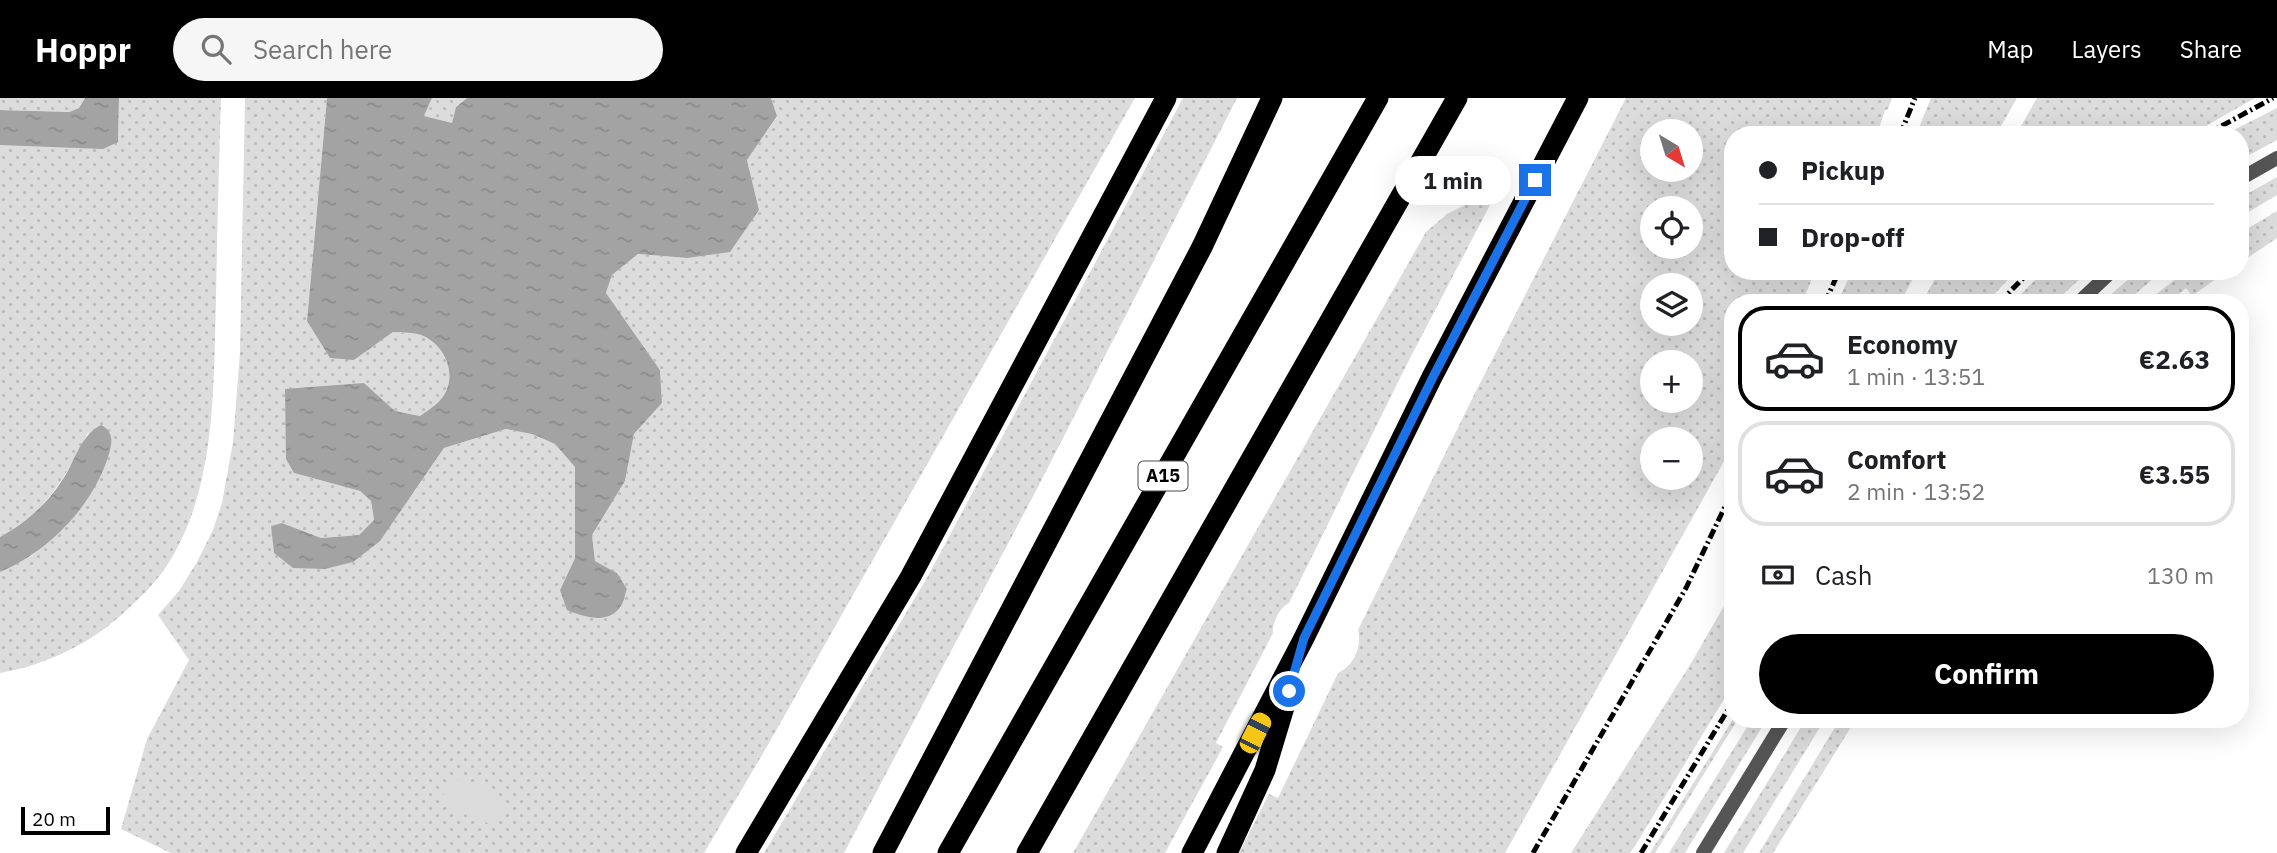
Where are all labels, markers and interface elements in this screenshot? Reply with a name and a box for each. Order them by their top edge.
search box [173,18,663,81]
text: Hoppr [35,28,131,71]
icon: search [197,30,235,68]
text: Search here [253,32,392,66]
text: Map [1987,33,2034,65]
text: Layers [2072,33,2142,65]
text: Share [2180,33,2242,65]
north arrow [1640,119,1703,182]
map controls [1640,119,1703,490]
text: Pickup [1801,153,1885,187]
callout: 1 min [1395,155,1510,204]
route end [1519,164,1551,196]
text: 1 min [1423,165,1483,195]
button: locate [1640,196,1703,259]
text: Drop-off [1801,220,1904,254]
button: layers [1640,273,1703,336]
icon: car [1763,327,1826,390]
text: Economy [1847,327,1958,361]
text: €2.63 [2139,342,2210,376]
button: + [1640,350,1703,413]
text: 1 min · 13:51 [1847,361,1985,391]
button: − [1640,427,1703,490]
icon: car [1763,442,1826,505]
text: Comfort [1847,442,1946,476]
text: €3.55 [2139,457,2210,491]
road number: A15 [1138,462,1188,490]
text: 2 min · 13:52 [1847,476,1985,506]
icon: cash [1759,556,1797,594]
text: Cash [1815,558,1872,592]
text: 130 m [2147,560,2214,590]
button: Confirm [1759,634,2214,714]
route start [1273,675,1305,707]
car [1237,710,1274,756]
scale bar [21,804,110,836]
text: 20 m [32,807,76,831]

